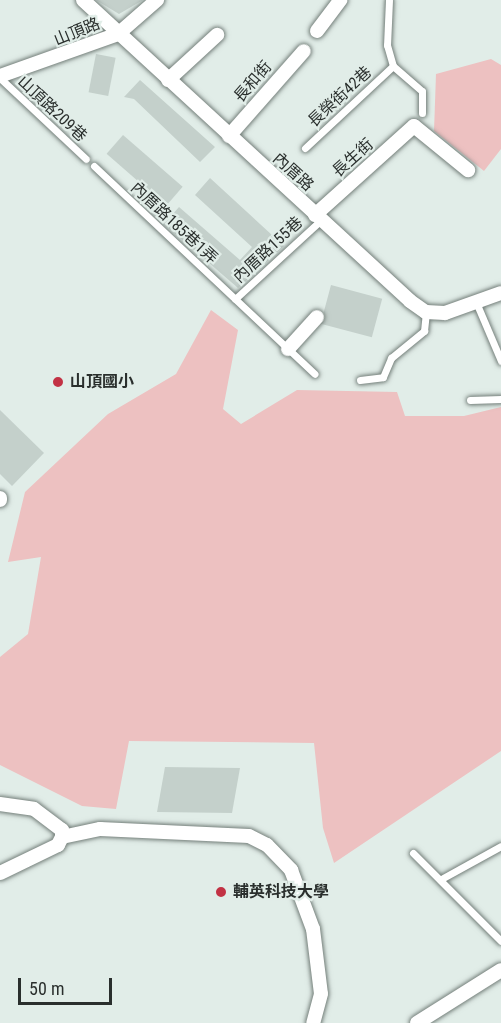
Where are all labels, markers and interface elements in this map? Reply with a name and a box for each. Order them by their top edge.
street label: 山頂路 [51,14,103,50]
street label: 長和街 [230,58,276,106]
street label: 長榮街42巷 [304,63,376,131]
street label: 山頂路209巷 [13,72,91,146]
street label: 長生街 [329,135,377,181]
street label: 內厝路 [269,149,317,195]
street label: 內厝路185巷1弄 [127,178,221,268]
street label: 內厝路155巷 [229,213,307,287]
place label: 山頂國小 [70,372,134,392]
marker: 山頂國小 [51,375,65,389]
place label: 輔英科技大學 [233,882,329,902]
marker: 輔英科技大學 [214,885,228,899]
scale bar [21,966,116,1004]
text: 50 m [29,978,64,999]

